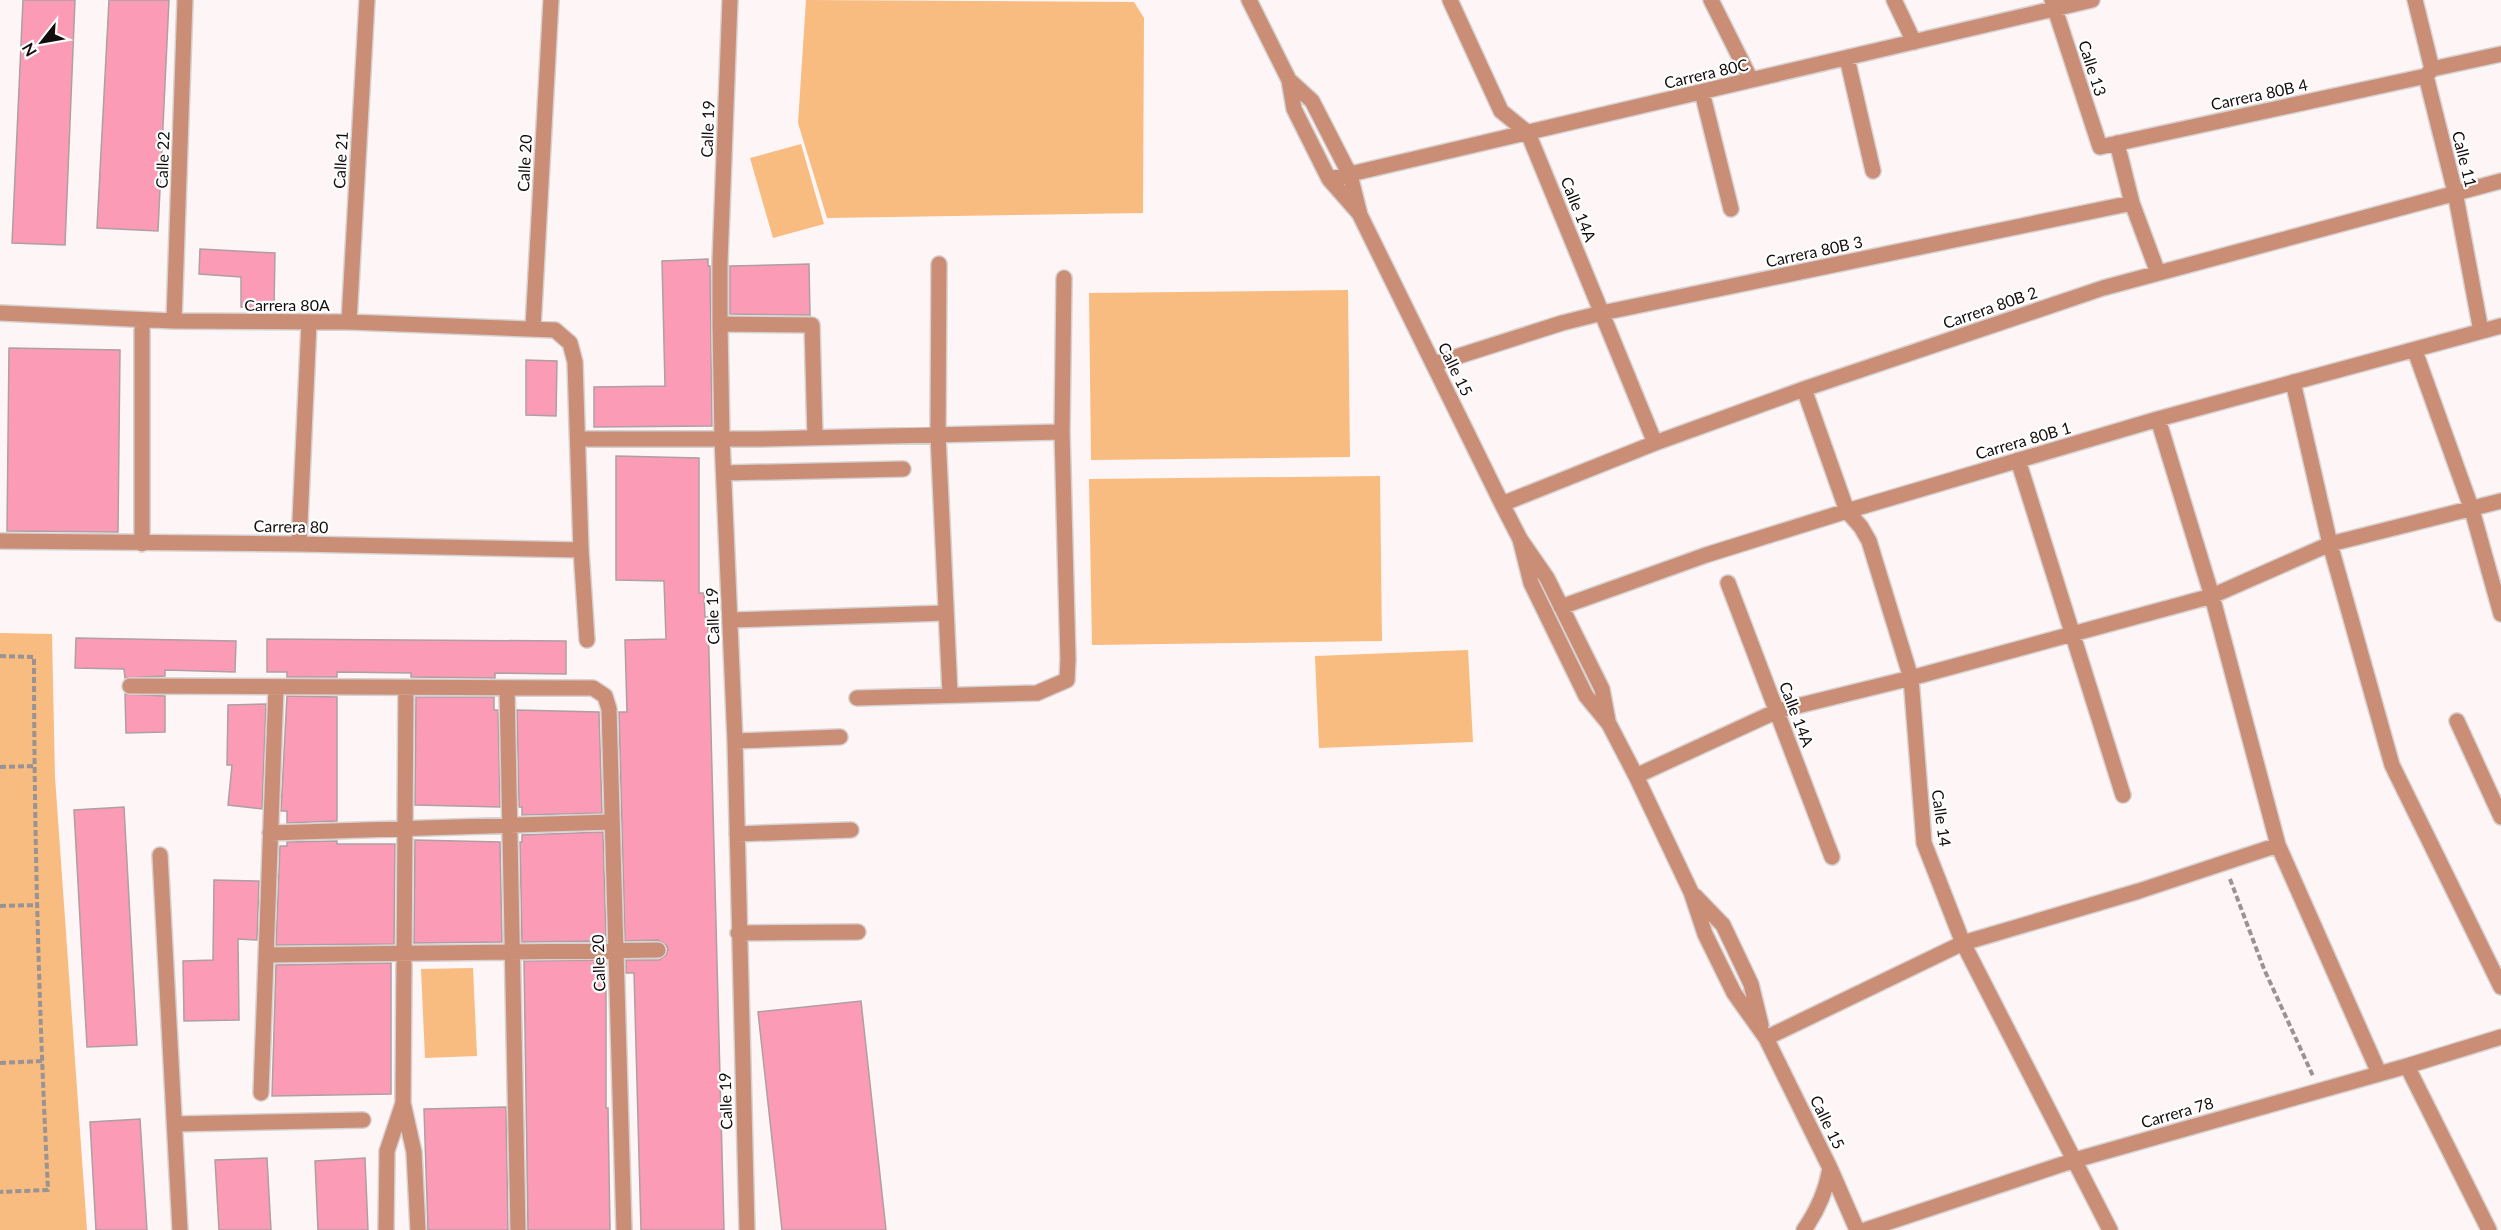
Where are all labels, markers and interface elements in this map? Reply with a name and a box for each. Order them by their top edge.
north arrow [12,12,72,72]
street label: Calle 13 [2075,38,2111,98]
text: N [17,40,40,60]
street label: Carrera 80C [1662,54,1750,92]
street label: Carrera 80B 4 [2209,74,2309,114]
street label: Calle 19 [697,100,717,158]
street label: Calle 11 [2449,129,2481,189]
street label: Calle 22 [152,131,172,189]
street label: Calle 21 [329,131,351,189]
street label: Calle 20 [513,134,535,192]
street label: Calle 14A [1557,174,1601,244]
street label: Carrera 80B 3 [1764,231,1864,271]
street label: Carrera 80B 2 [1940,282,2040,332]
street label: Carrera 80A [244,295,330,314]
street label: Calle 15 [1435,339,1477,399]
street label: Carrera 80B 1 [1973,417,2073,463]
street label: Carrera 80 [253,516,329,536]
street label: Calle 19 [702,587,722,645]
street label: Calle 14A [1776,679,1818,749]
street label: Calle 14 [1929,788,1955,848]
street label: Calle 20 [588,934,608,992]
street label: Calle 19 [715,1072,735,1130]
street label: Calle 15 [1807,1092,1849,1152]
street label: Carrera 78 [2138,1093,2216,1131]

